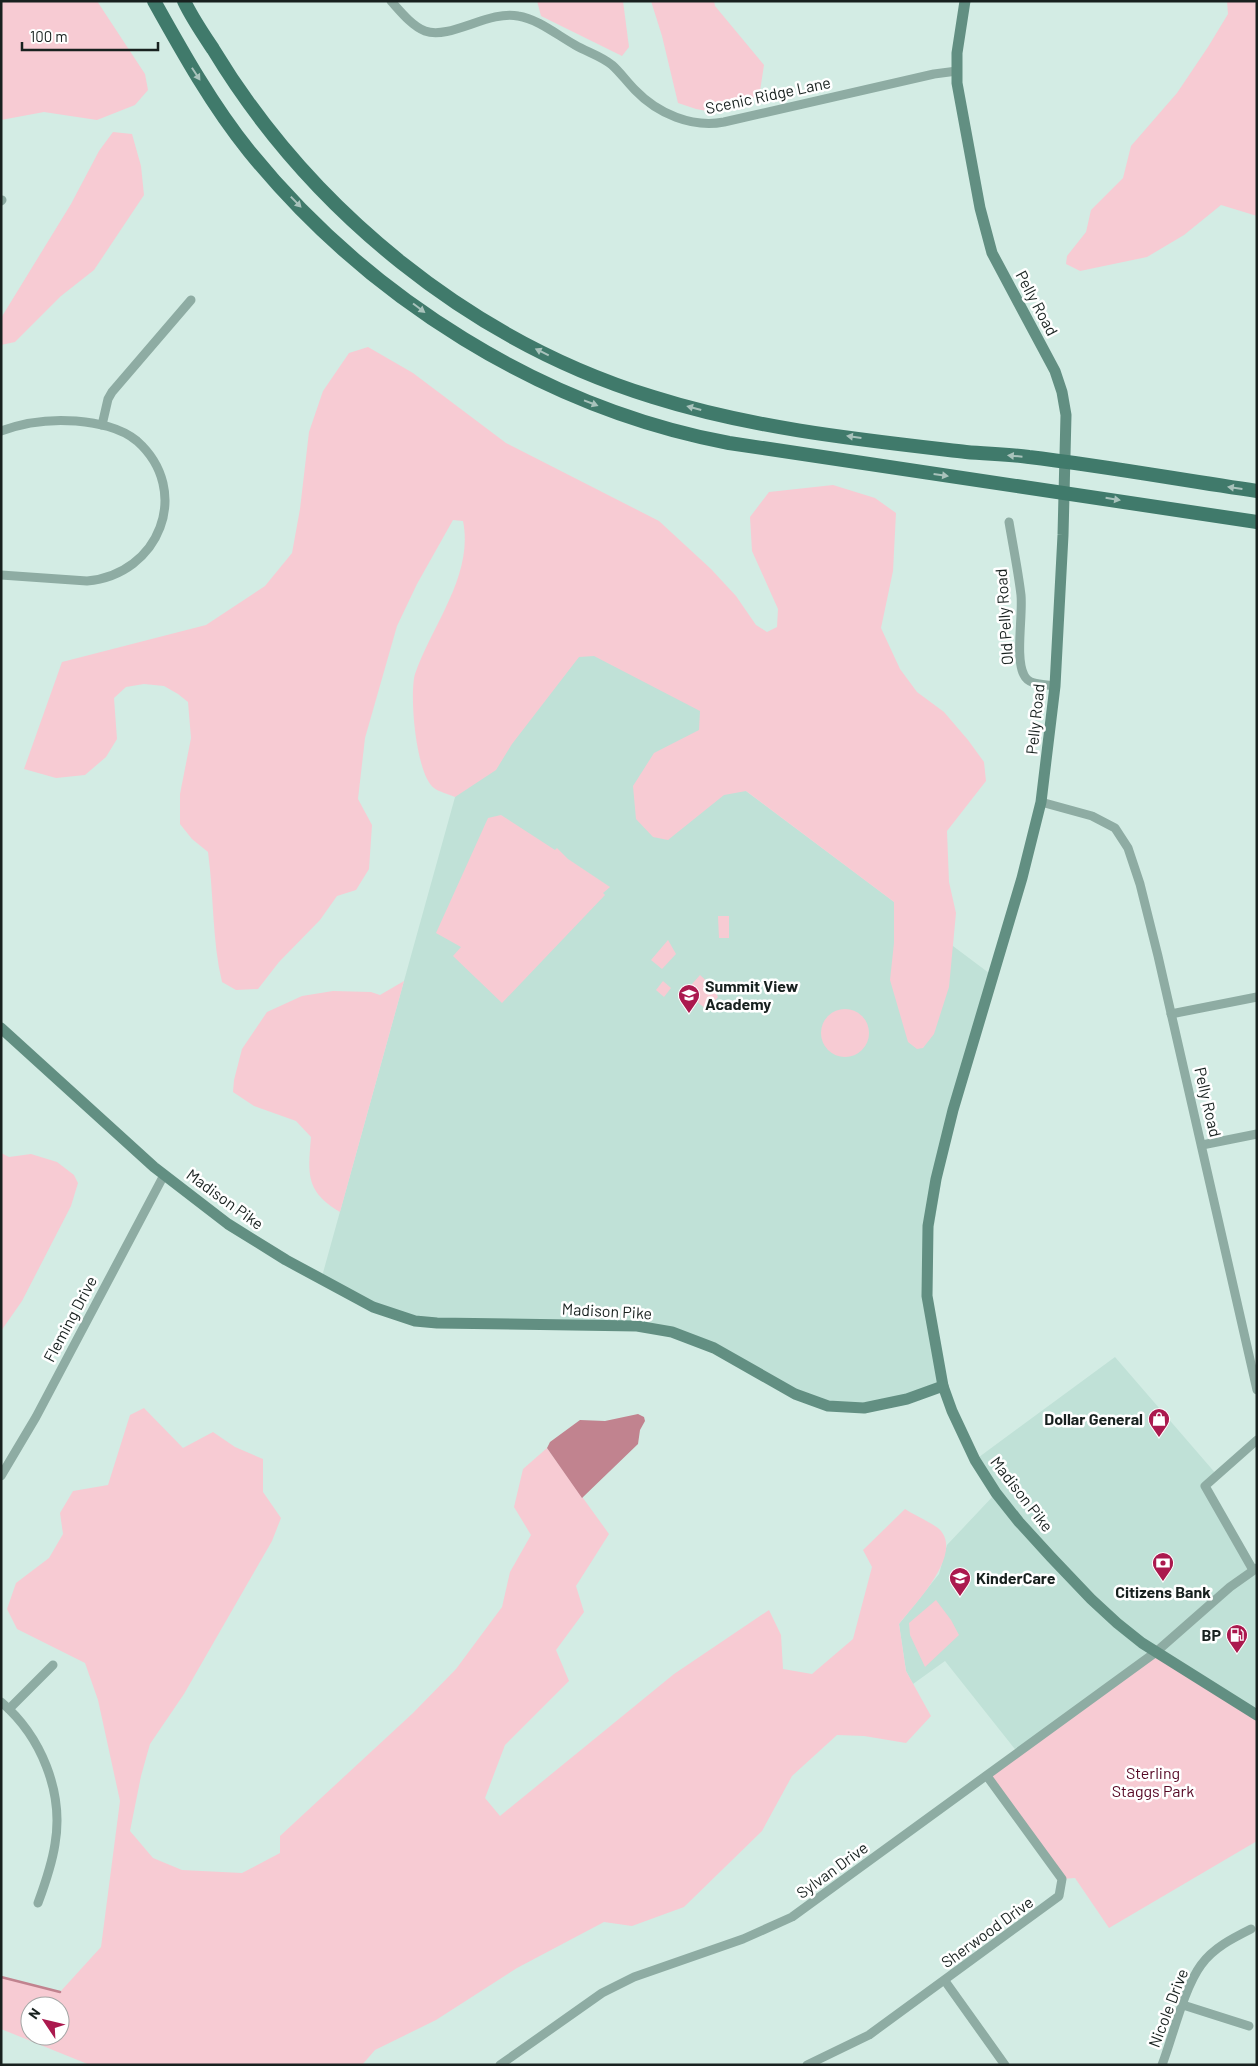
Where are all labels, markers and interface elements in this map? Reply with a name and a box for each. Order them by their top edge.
scale bar [22,20,159,52]
text: 100 m [30,27,68,45]
one-way arrow [191,67,201,81]
street label: Scenic Ridge Lane [704,72,832,117]
one-way arrow [290,195,302,207]
street label: Pelly Road [1012,267,1063,339]
one-way arrow [412,303,426,313]
one-way arrow [535,347,549,355]
one-way arrow [584,399,599,407]
one-way arrow [687,404,702,412]
one-way arrow [846,433,862,441]
one-way arrow [1007,451,1023,459]
one-way arrow [934,471,950,479]
one-way arrow [1226,484,1242,492]
one-way arrow [1105,496,1121,504]
street label: Old Pelly Road [991,568,1016,666]
street label: Pelly Road [1021,683,1048,755]
place label: Summit View Academy [705,976,799,1013]
school or university icon: Summit View Academy [677,983,701,1014]
street label: Pelly Road [1191,1065,1226,1139]
street label: Madison Pike [183,1164,267,1233]
street label: Fleming Drive [39,1273,100,1365]
street label: Madison Pike [561,1299,653,1322]
shop icon: Dollar General [1147,1407,1171,1438]
place label: Dollar General [1044,1409,1143,1428]
street label: Madison Pike [987,1452,1058,1535]
bank icon: Citizens Bank [1151,1551,1175,1582]
school or university icon: KinderCare [948,1566,972,1597]
place label: KinderCare [976,1568,1056,1587]
place label: Citizens Bank [1115,1582,1211,1601]
fuel station icon: BP [1225,1623,1249,1654]
place label: BP [1202,1625,1221,1644]
park label: Sterling Staggs Park [1112,1763,1194,1800]
street label: Sylvan Drive [792,1837,871,1902]
street label: Sherwood Drive [937,1892,1036,1971]
street label: Nicole Drive [1144,1966,1191,2050]
north arrow [20,1996,70,2046]
text: N [24,2005,44,2022]

